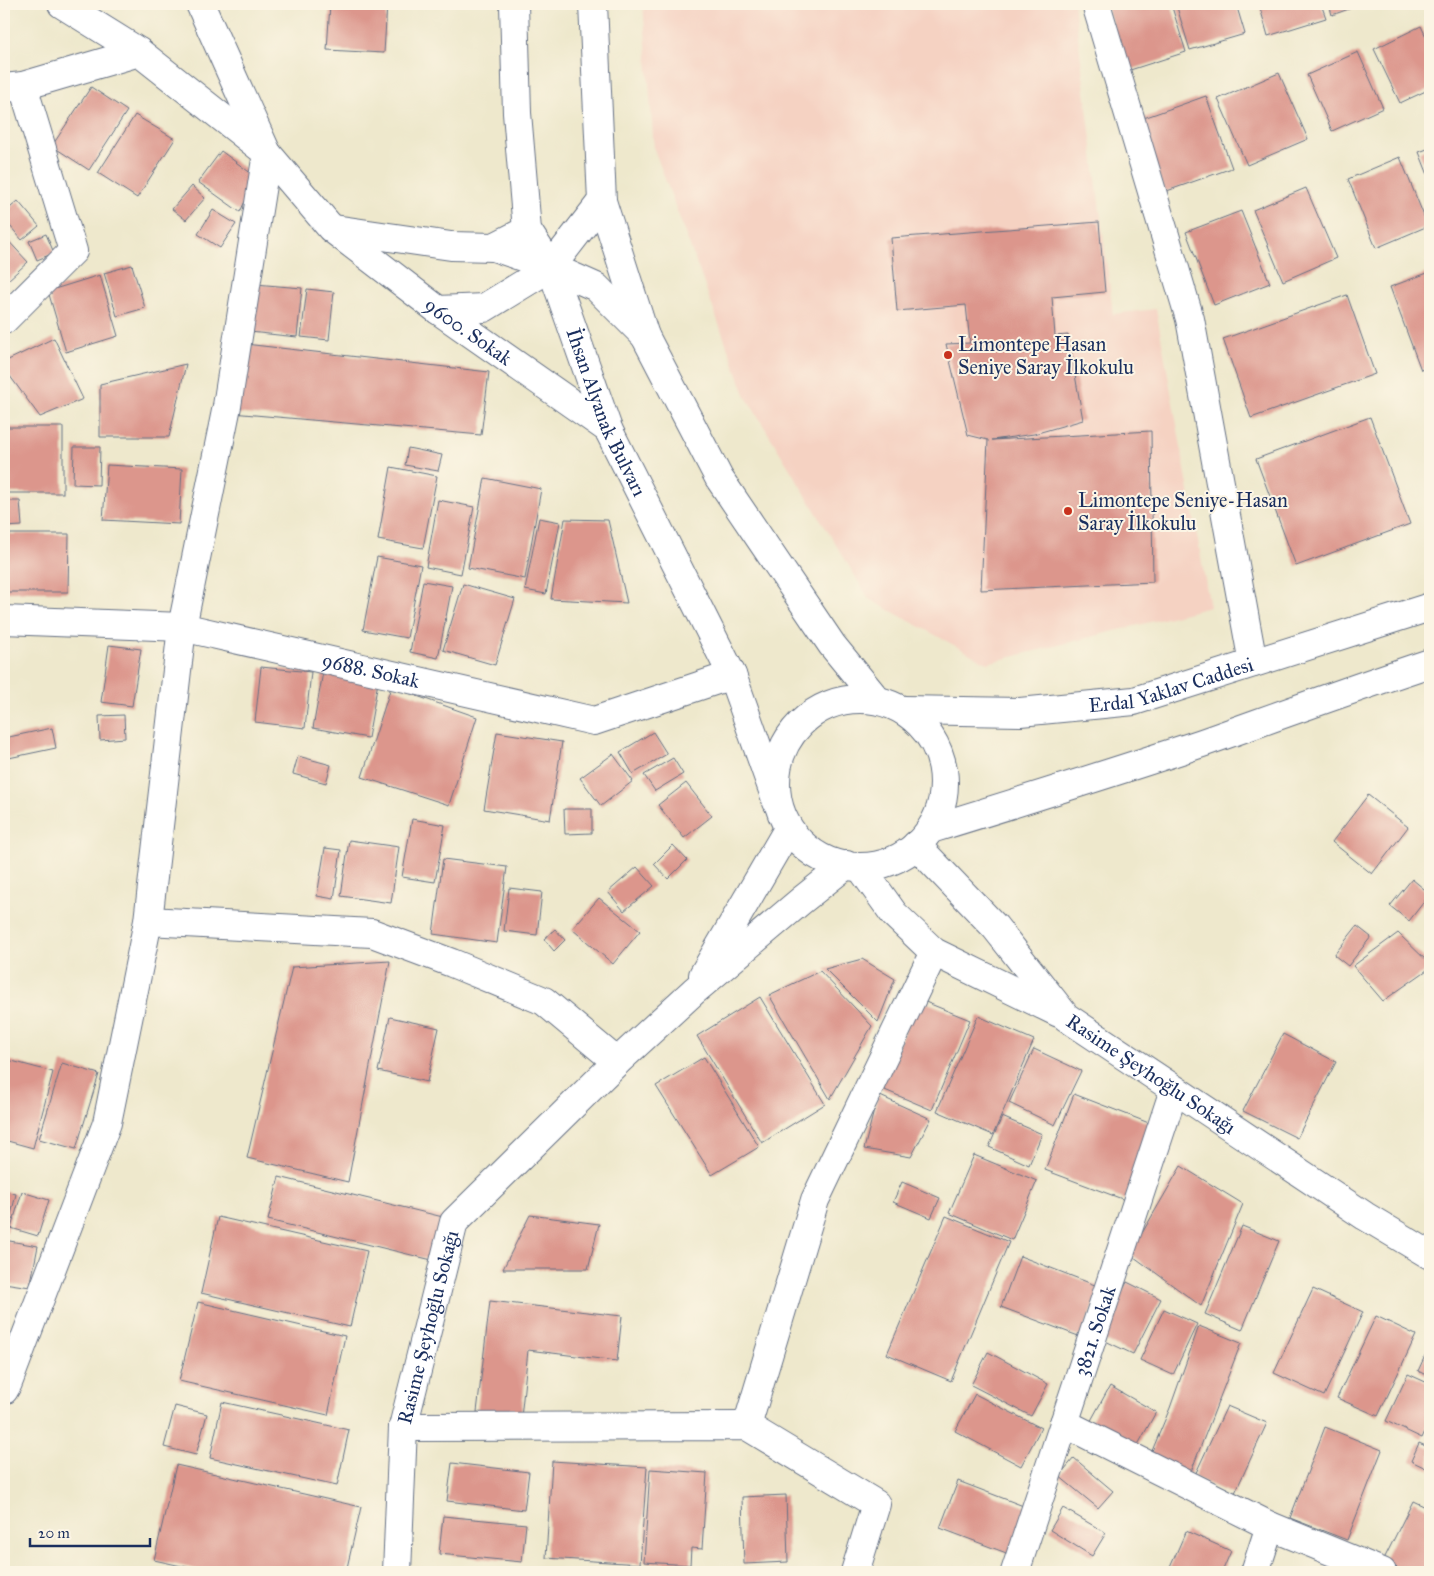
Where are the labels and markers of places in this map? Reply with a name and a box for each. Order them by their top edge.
place label: Limontepe Hasan Seniye Saray İlkokulu [958,332,1134,379]
marker: Limontepe Hasan Seniye Saray İlkokulu [942,349,954,361]
place label: Limontepe Seniye-Hasan Saray İlkokulu [1078,488,1288,535]
marker: Limontepe Seniye-Hasan Saray İlkokulu [1062,505,1074,517]

